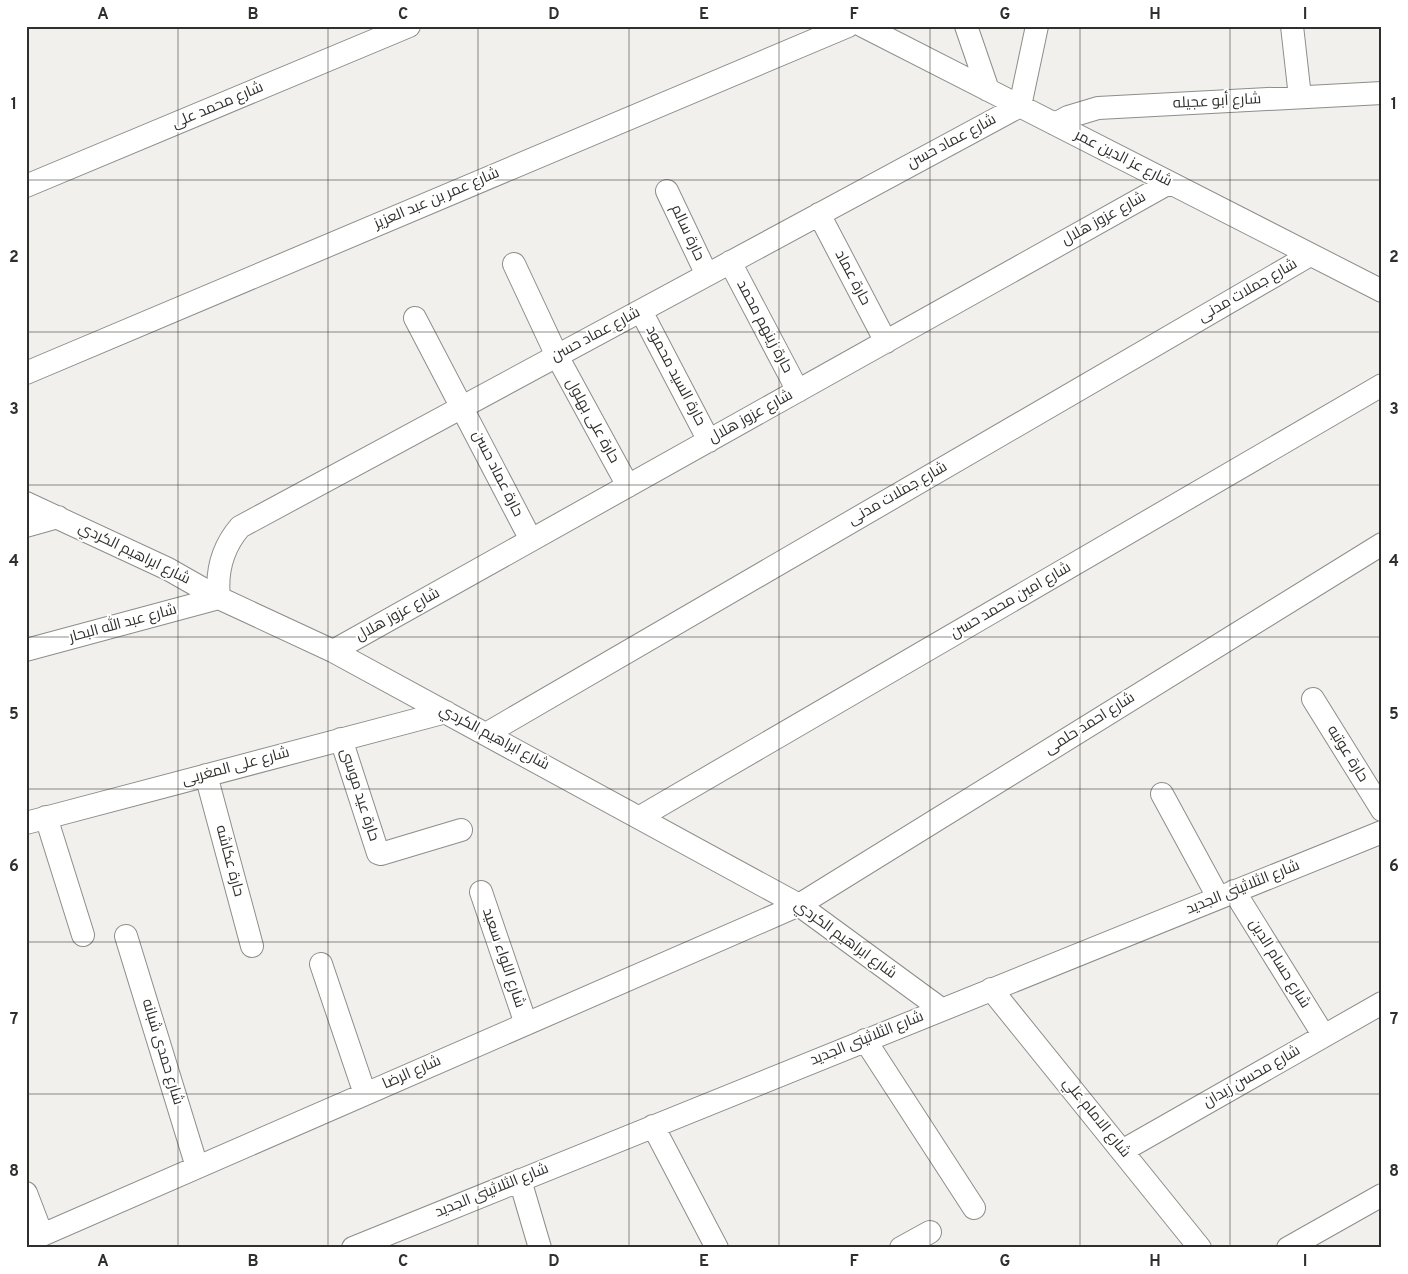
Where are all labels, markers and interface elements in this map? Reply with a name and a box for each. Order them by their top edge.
text: A [97,5,109,25]
text: B [247,5,259,25]
text: C [398,5,408,25]
text: D [548,5,560,25]
text: E [699,5,709,25]
text: F [849,5,859,25]
text: G [1000,5,1010,25]
text: H [1149,5,1161,25]
text: I [1303,5,1307,25]
street label: شارع محمد على [169,78,267,134]
street label: شارع أبو عجيله [1172,88,1262,114]
text: 1 [11,95,17,115]
text: 1 [1391,95,1397,115]
street label: شارع عماد حسن [904,111,1000,173]
street label: شارع عز الدين عمر [1070,126,1175,192]
street label: شارع عمر بن عبد العزيز [371,164,503,234]
street label: شارع عزوز هلال [1058,188,1150,250]
street label: حارة سالم [666,202,708,264]
street label: حارة عماد [830,247,874,309]
text: 2 [9,248,19,268]
text: 2 [1389,248,1399,268]
street label: شارع جملات مدنى [1195,255,1301,327]
street label: حارة زينهم محمد [732,277,796,377]
street label: شارع عماد حسن [548,304,644,366]
street label: حارة السيد محمود [641,323,709,429]
street label: حارة على بهلول [561,375,623,467]
street label: شارع عزوز هلال [705,386,797,448]
text: 3 [9,400,19,420]
text: 3 [1389,400,1399,420]
street label: حارة عماد حسن [467,428,527,520]
street label: شارع جملات مدنى [845,458,951,530]
street label: شارع ابراهيم الكردي [75,519,193,590]
text: 4 [9,552,19,572]
text: 4 [1389,552,1399,572]
street label: شارع امين محمد حسن [947,559,1075,643]
street label: شارع عزوز هلال [352,584,444,646]
street label: شارع عبد الله البحار [66,599,179,648]
street label: شارع احمد حلمى [1041,689,1139,759]
street label: شارع ابراهيم الكردي [435,701,552,776]
text: 5 [9,705,19,725]
text: 5 [1389,705,1399,725]
street label: حارة عوتبه [1322,722,1372,786]
street label: شارع على المغربى [180,744,292,790]
street label: حارة عيد موسى [335,746,383,844]
street label: حارة عكاشه [210,823,248,899]
text: 6 [9,857,19,877]
street label: شارع الثلاثينى الجديد [1183,857,1303,919]
text: 6 [1389,857,1399,877]
street label: شارع ابراهيم الكردي [789,896,900,984]
street label: شارع اللواء سعيد [477,906,529,1010]
street label: شارع حسام الدين [1244,916,1314,1012]
street label: شارع حمدى شبانه [137,997,187,1107]
street label: شارع الثلاثينى الجديد [807,1008,927,1070]
text: 7 [10,1010,18,1030]
text: 7 [1390,1010,1398,1030]
street label: شارع محسن زيدان [1200,1041,1304,1113]
street label: شارع الرضا [380,1052,444,1094]
street label: شارع الامام علي [1057,1074,1134,1163]
street label: شارع الثلاثينى الجديد [432,1160,552,1222]
text: 8 [9,1162,19,1182]
text: 8 [1389,1162,1399,1182]
text: A [97,1252,109,1272]
text: B [247,1252,259,1272]
text: C [398,1252,408,1272]
text: D [548,1252,560,1272]
text: E [699,1252,709,1272]
text: F [849,1252,859,1272]
text: G [1000,1252,1010,1272]
text: H [1149,1252,1161,1272]
text: I [1303,1252,1307,1272]

